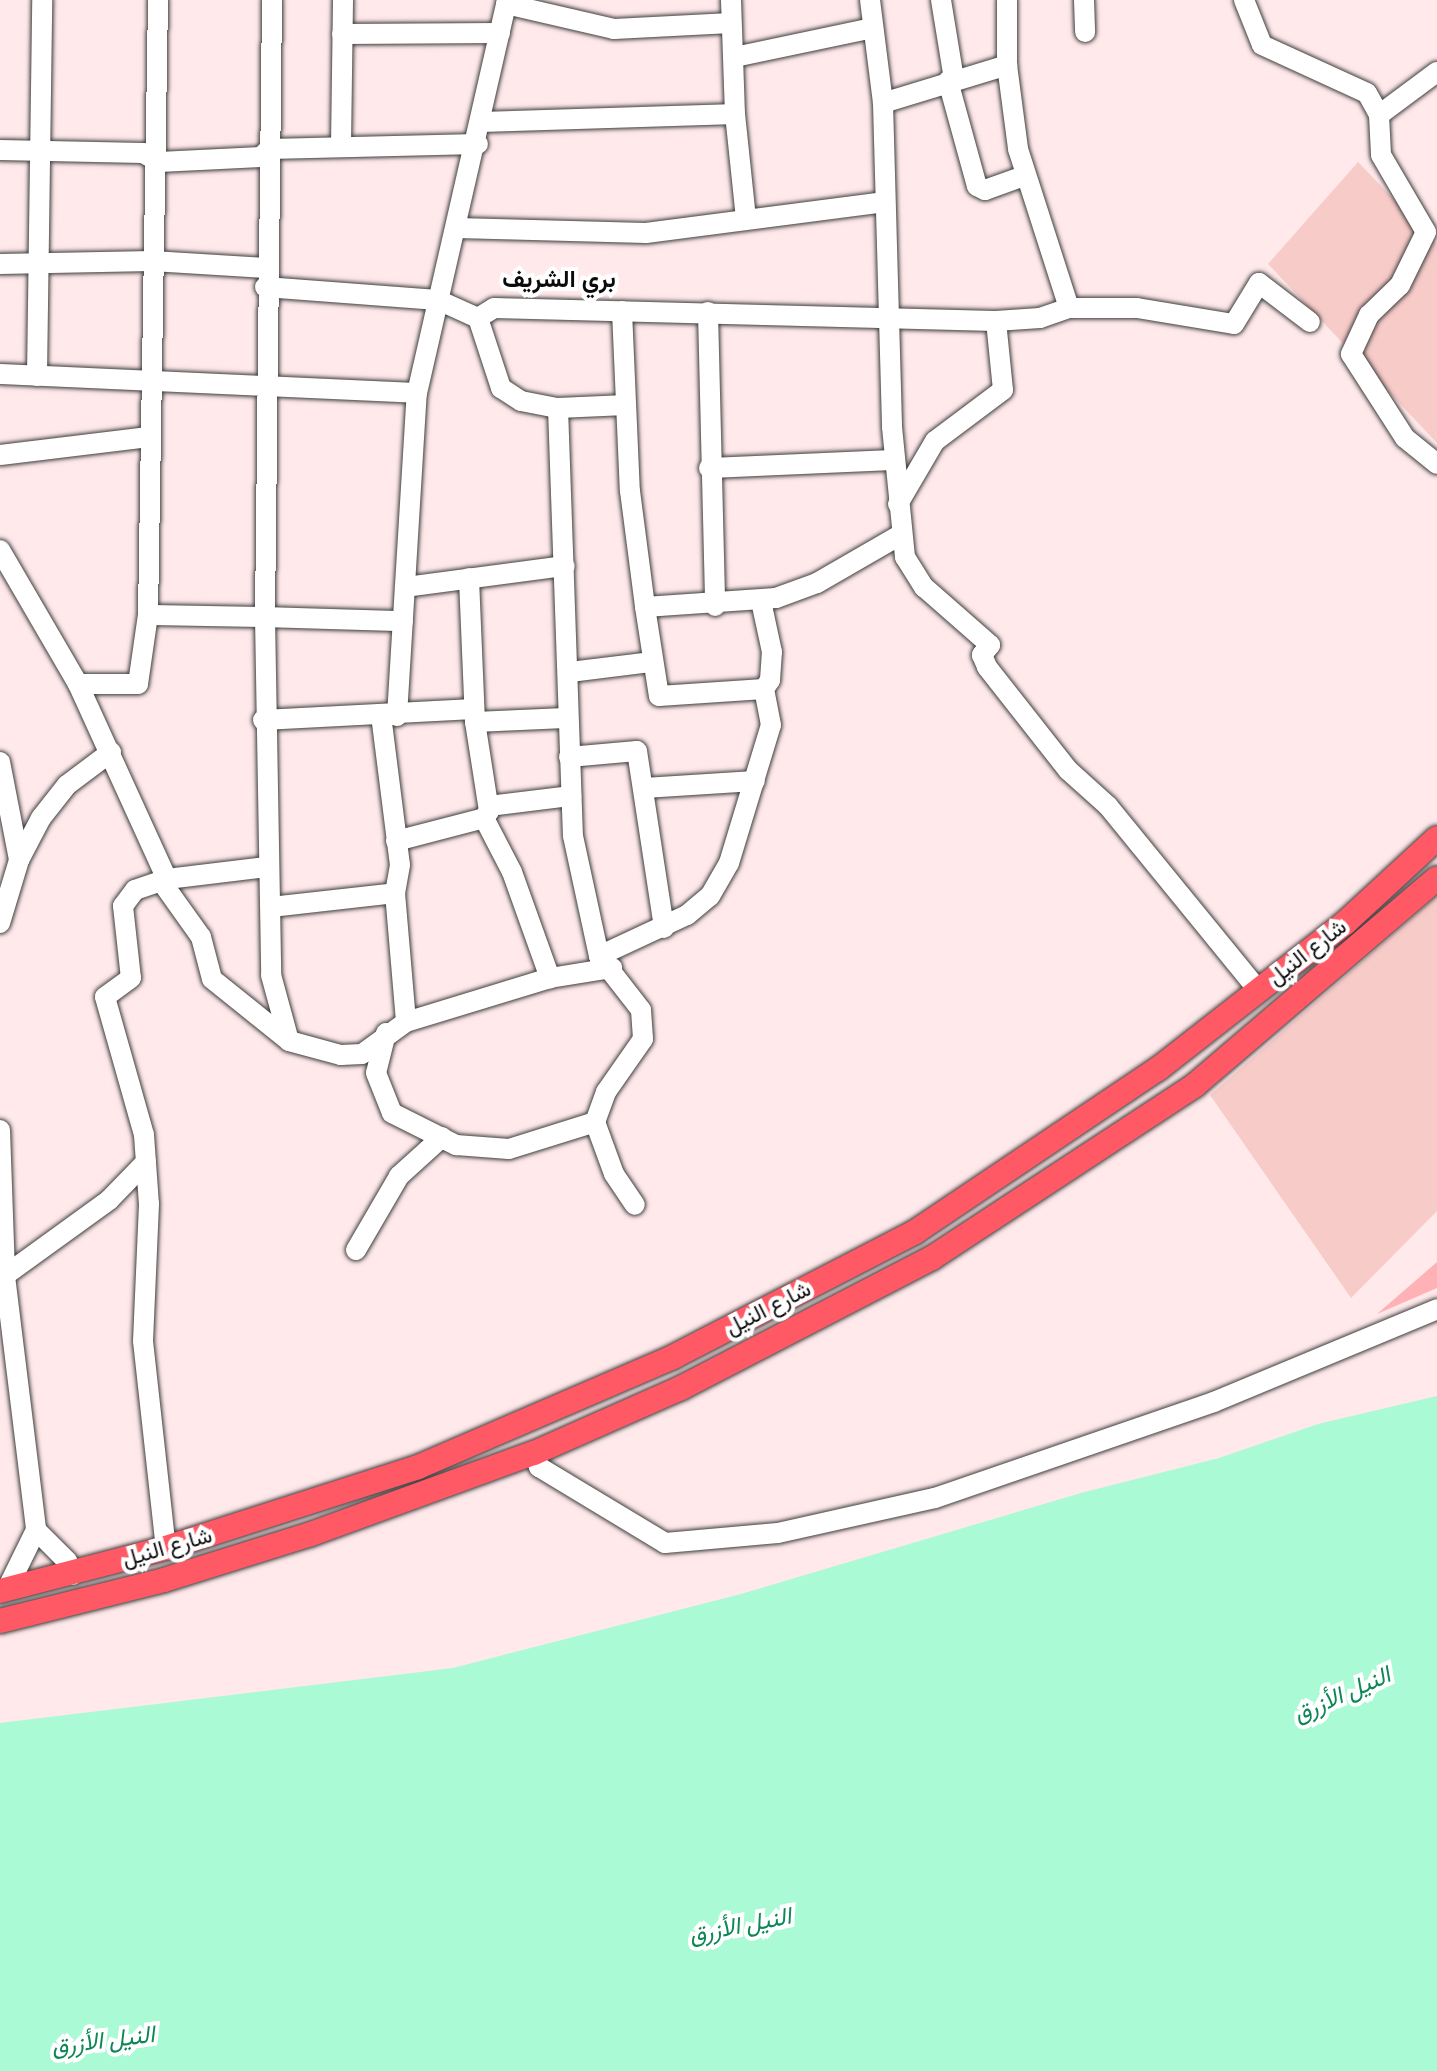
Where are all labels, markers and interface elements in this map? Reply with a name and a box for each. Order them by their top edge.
district label: بري الشريف [502,266,616,294]
street label: شارع النيل [1263,913,1351,991]
street label: شارع النيل [721,1275,815,1341]
street label: شارع النيل [119,1522,215,1572]
water label: النيل الأزرق [1289,1661,1395,1729]
water label: النيل الأزرق [687,1902,793,1950]
water label: النيل الأزرق [50,2020,156,2062]

